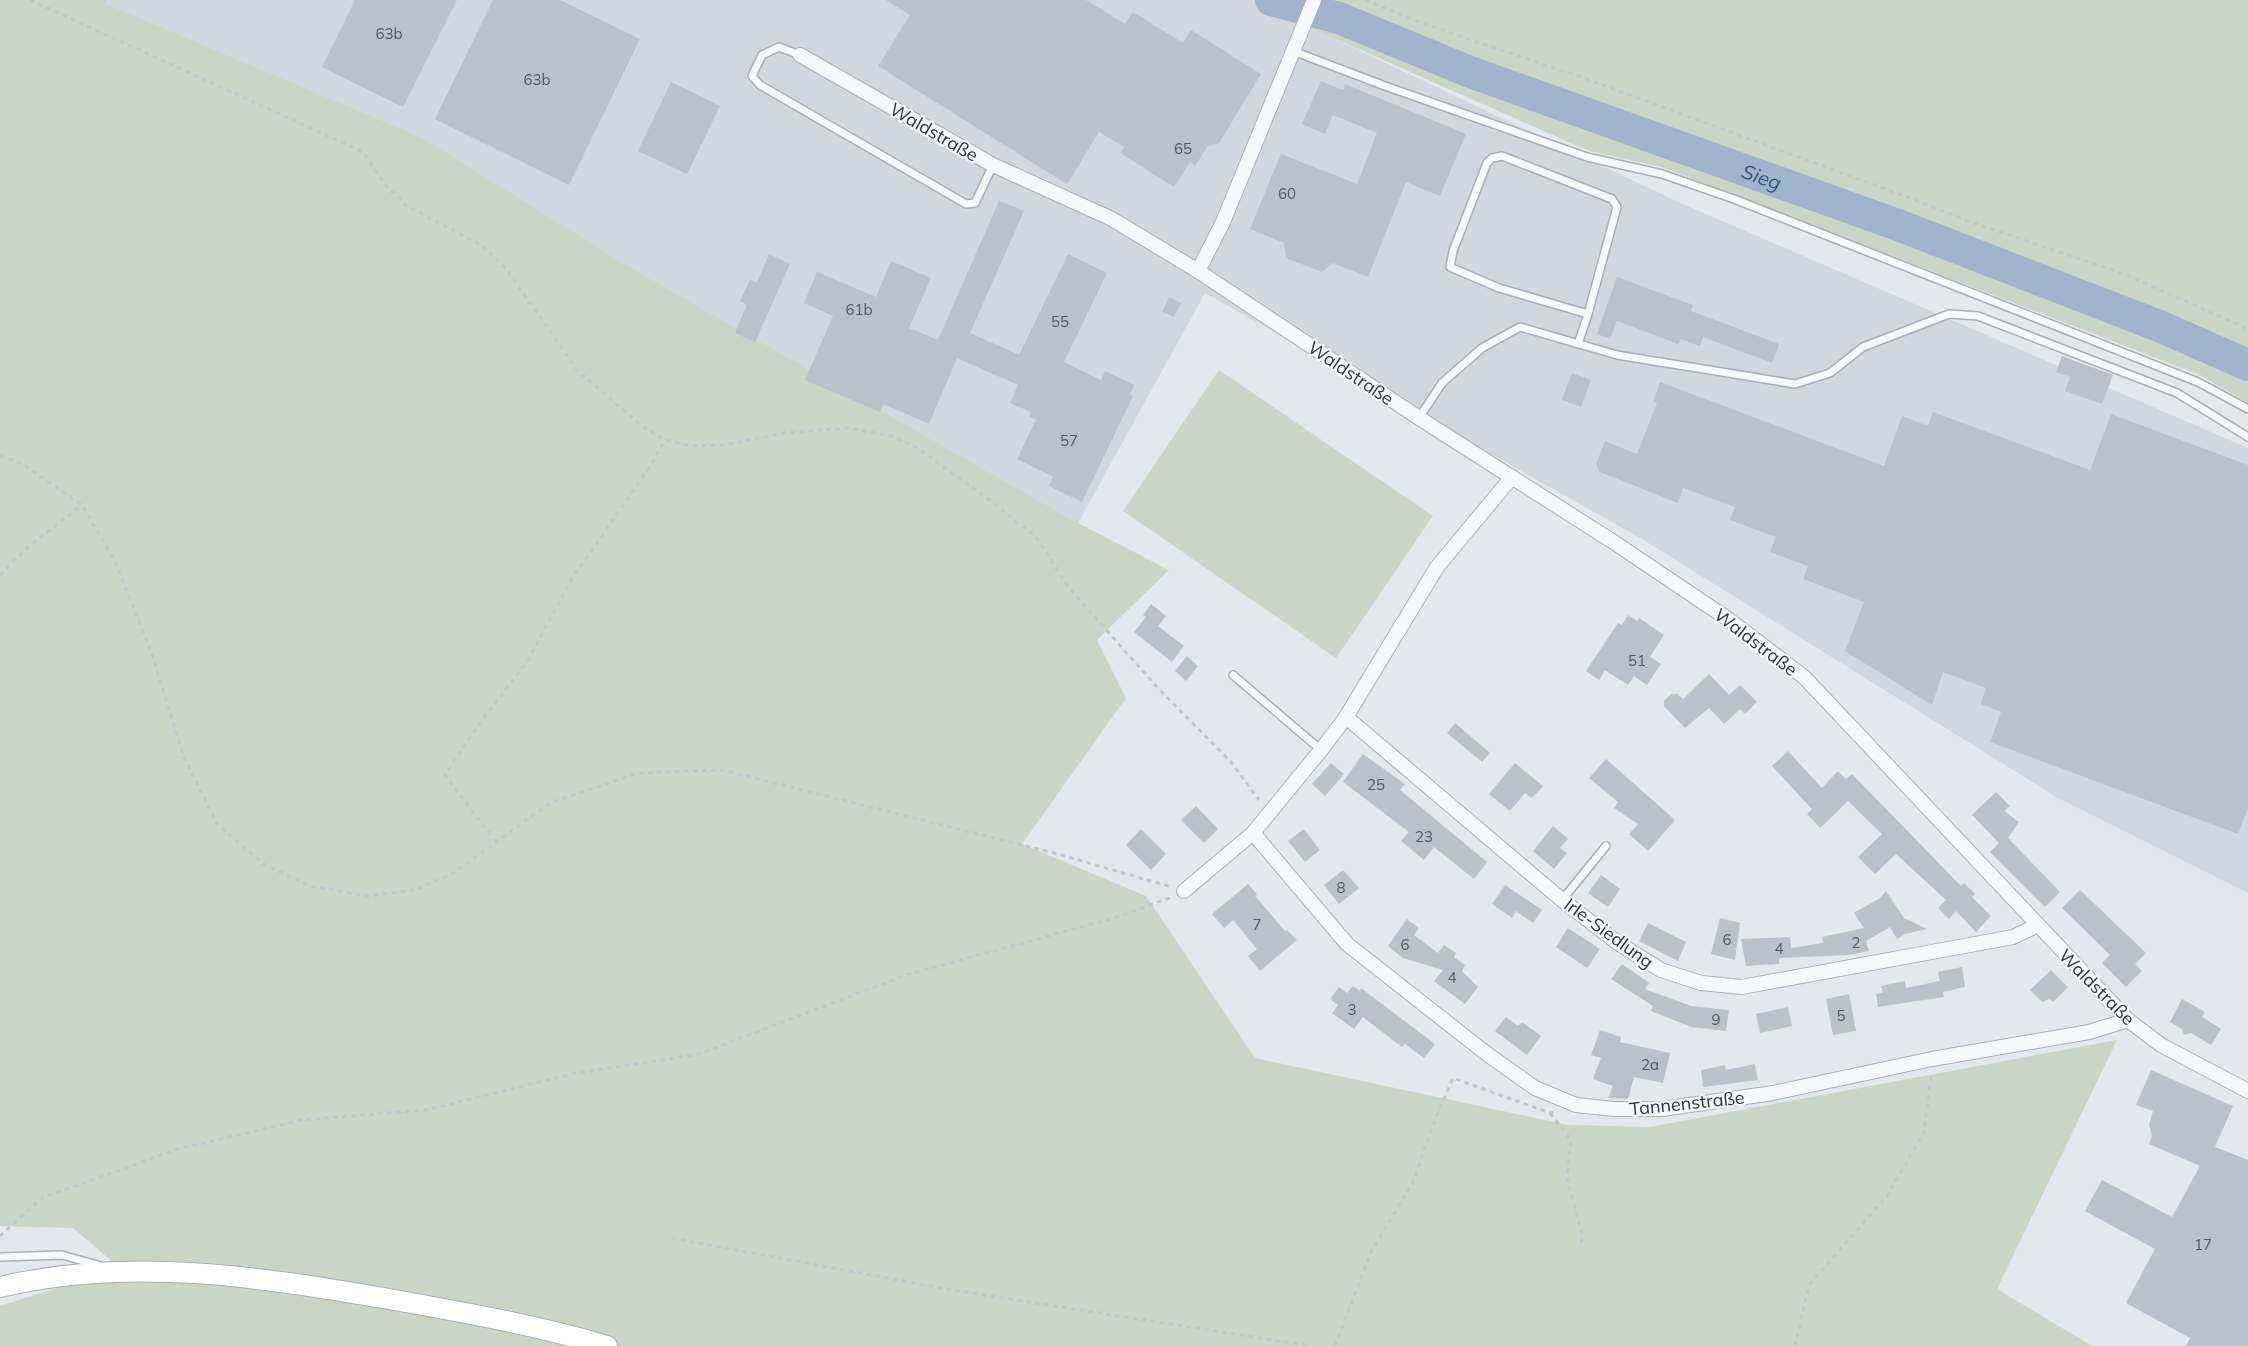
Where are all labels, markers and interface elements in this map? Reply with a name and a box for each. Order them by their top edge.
house number: 63b [375,24,403,43]
house number: 63b [523,70,551,89]
street label: Waldstraße [886,97,982,167]
house number: 65 [1174,139,1192,158]
water label: Sieg [1739,158,1785,195]
house number: 60 [1278,184,1296,203]
house number: 61b [845,300,873,319]
house number: 55 [1051,312,1069,331]
street label: Waldstraße [1304,336,1398,410]
house number: 57 [1060,431,1078,450]
street label: Waldstraße [1710,603,1802,681]
house number: 51 [1628,651,1646,670]
house number: 25 [1367,775,1385,794]
house number: 23 [1415,827,1433,846]
house number: 8 [1336,878,1346,897]
street label: Irle-Siedlung [1560,893,1658,973]
house number: 7 [1252,915,1262,934]
house number: 6 [1722,930,1732,949]
house number: 2 [1851,933,1861,952]
house number: 6 [1400,935,1410,954]
house number: 4 [1774,939,1784,958]
street label: Waldstraße [2054,944,2140,1030]
house number: 4 [1447,968,1457,987]
house number: 3 [1347,1000,1357,1019]
house number: 5 [1836,1006,1846,1025]
house number: 9 [1711,1010,1721,1029]
house number: 2a [1641,1055,1659,1074]
street label: Tannenstraße [1628,1086,1746,1120]
house number: 17 [2194,1235,2212,1254]

